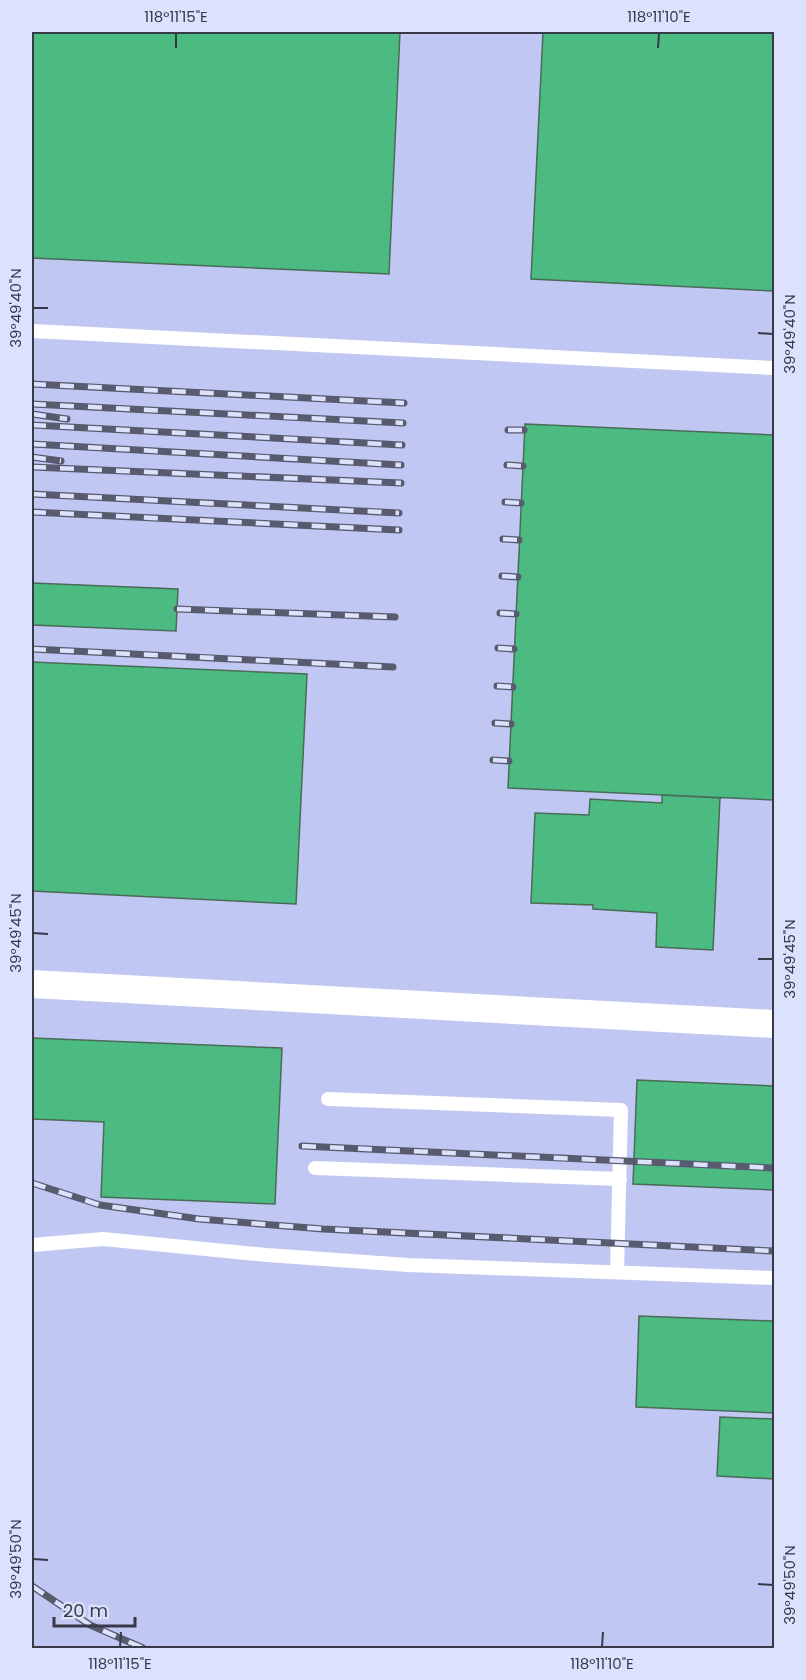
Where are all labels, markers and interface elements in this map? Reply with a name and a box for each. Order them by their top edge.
text: 118°11'15"E [144,6,208,27]
text: 118°11'10"E [627,6,691,27]
text: 39°49'40"N [5,268,26,348]
text: 39°49'40"N [779,294,800,374]
text: 39°49'45"N [5,893,26,973]
text: 39°49'45"N [779,919,800,999]
text: 39°49'50"N [5,1519,26,1599]
text: 39°49'50"N [779,1545,800,1625]
scale bar [54,1590,135,1628]
text: 20 m [63,1598,108,1623]
text: 118°11'15"E [88,1653,152,1674]
text: 118°11'10"E [570,1653,634,1674]

